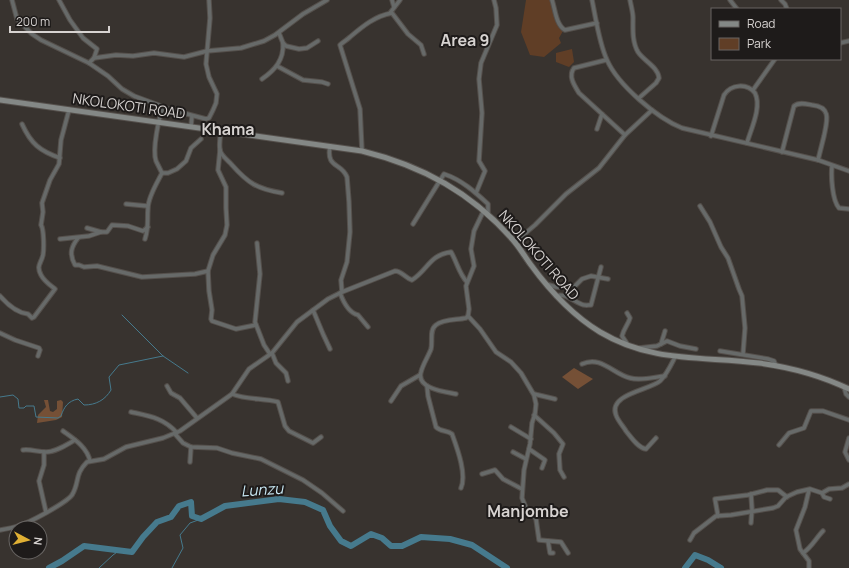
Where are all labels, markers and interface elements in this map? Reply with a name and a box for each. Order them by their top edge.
scale bar [10,8,109,34]
legend [711,8,841,60]
text: 200 m [16,13,50,30]
text: Road [747,15,775,32]
district label: Area 9 [441,29,489,51]
text: Park [747,35,772,52]
street label: NKOLOKOTI ROAD [71,88,187,123]
district label: Khama [201,118,255,140]
street label: NKOLOKOTI ROAD [495,206,584,304]
water label: Lunzu [240,477,285,501]
district label: Manjombe [487,500,569,522]
north arrow [8,520,48,560]
text: N [30,536,46,546]

